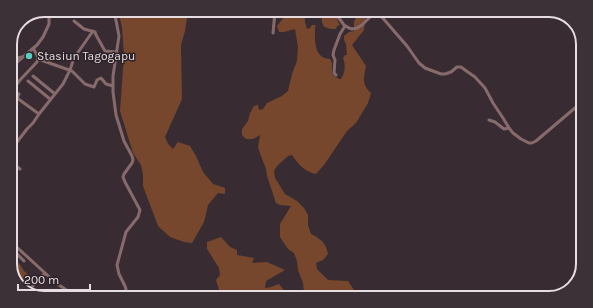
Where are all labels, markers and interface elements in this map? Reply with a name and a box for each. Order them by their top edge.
place label: Stasiun Tagogapu [37,49,135,63]
marker: Stasiun Tagogapu [24,51,34,61]
scale bar [18,266,90,292]
text: 200 m [24,273,59,287]

